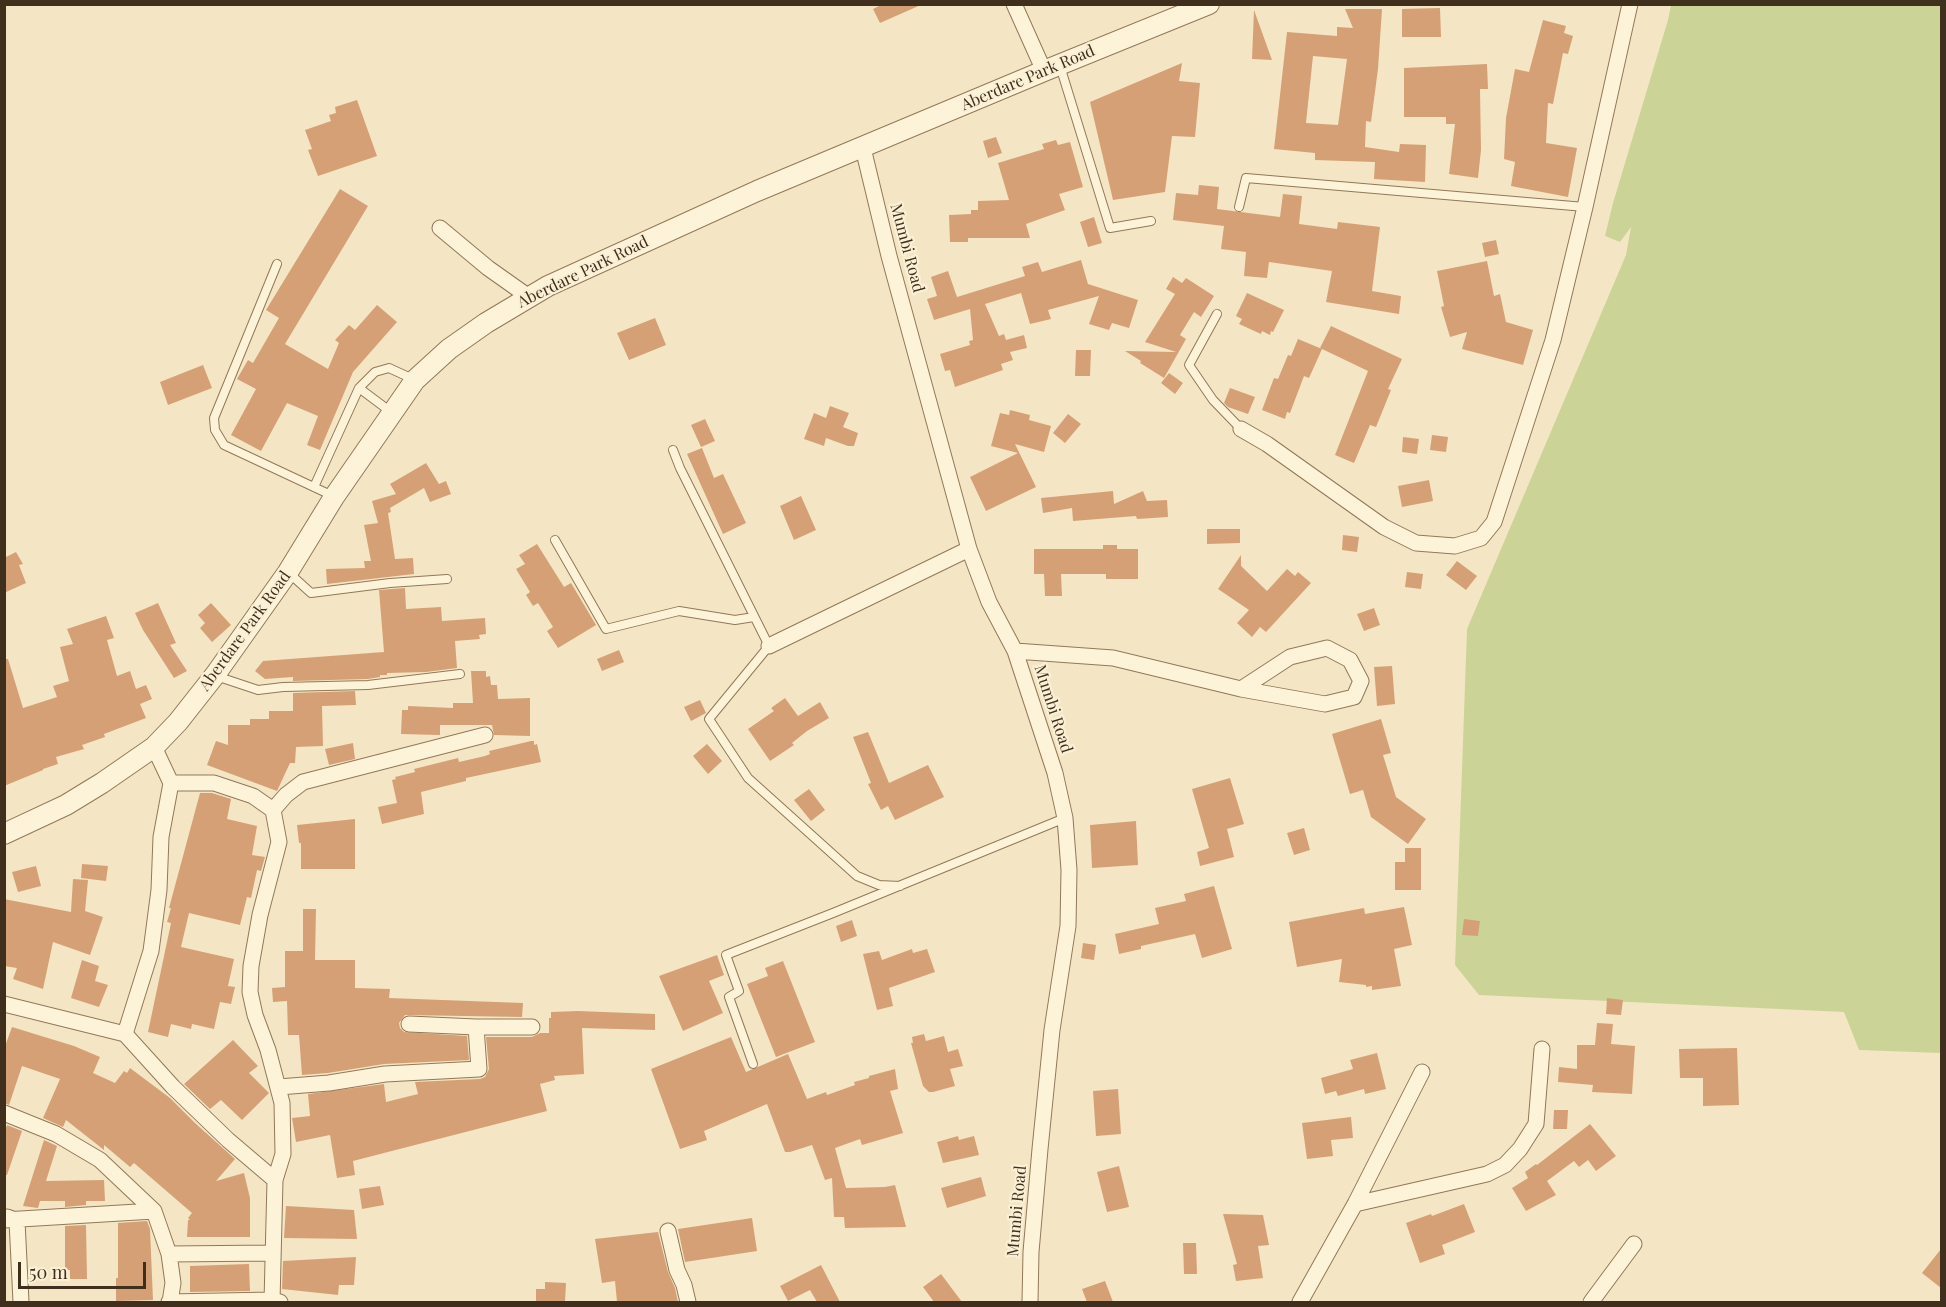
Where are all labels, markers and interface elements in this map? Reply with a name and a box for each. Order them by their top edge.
street label: Aberdare Park Road [958,41,1098,115]
street label: Mumbi Road [886,201,928,295]
street label: Aberdare Park Road [514,232,652,312]
street label: Aberdare Park Road [195,567,295,695]
street label: Mumbi Road [1030,663,1076,755]
street label: Mumbi Road [1003,1165,1031,1257]
scale bar [21,1250,148,1288]
text: 50 m [29,1260,68,1284]

